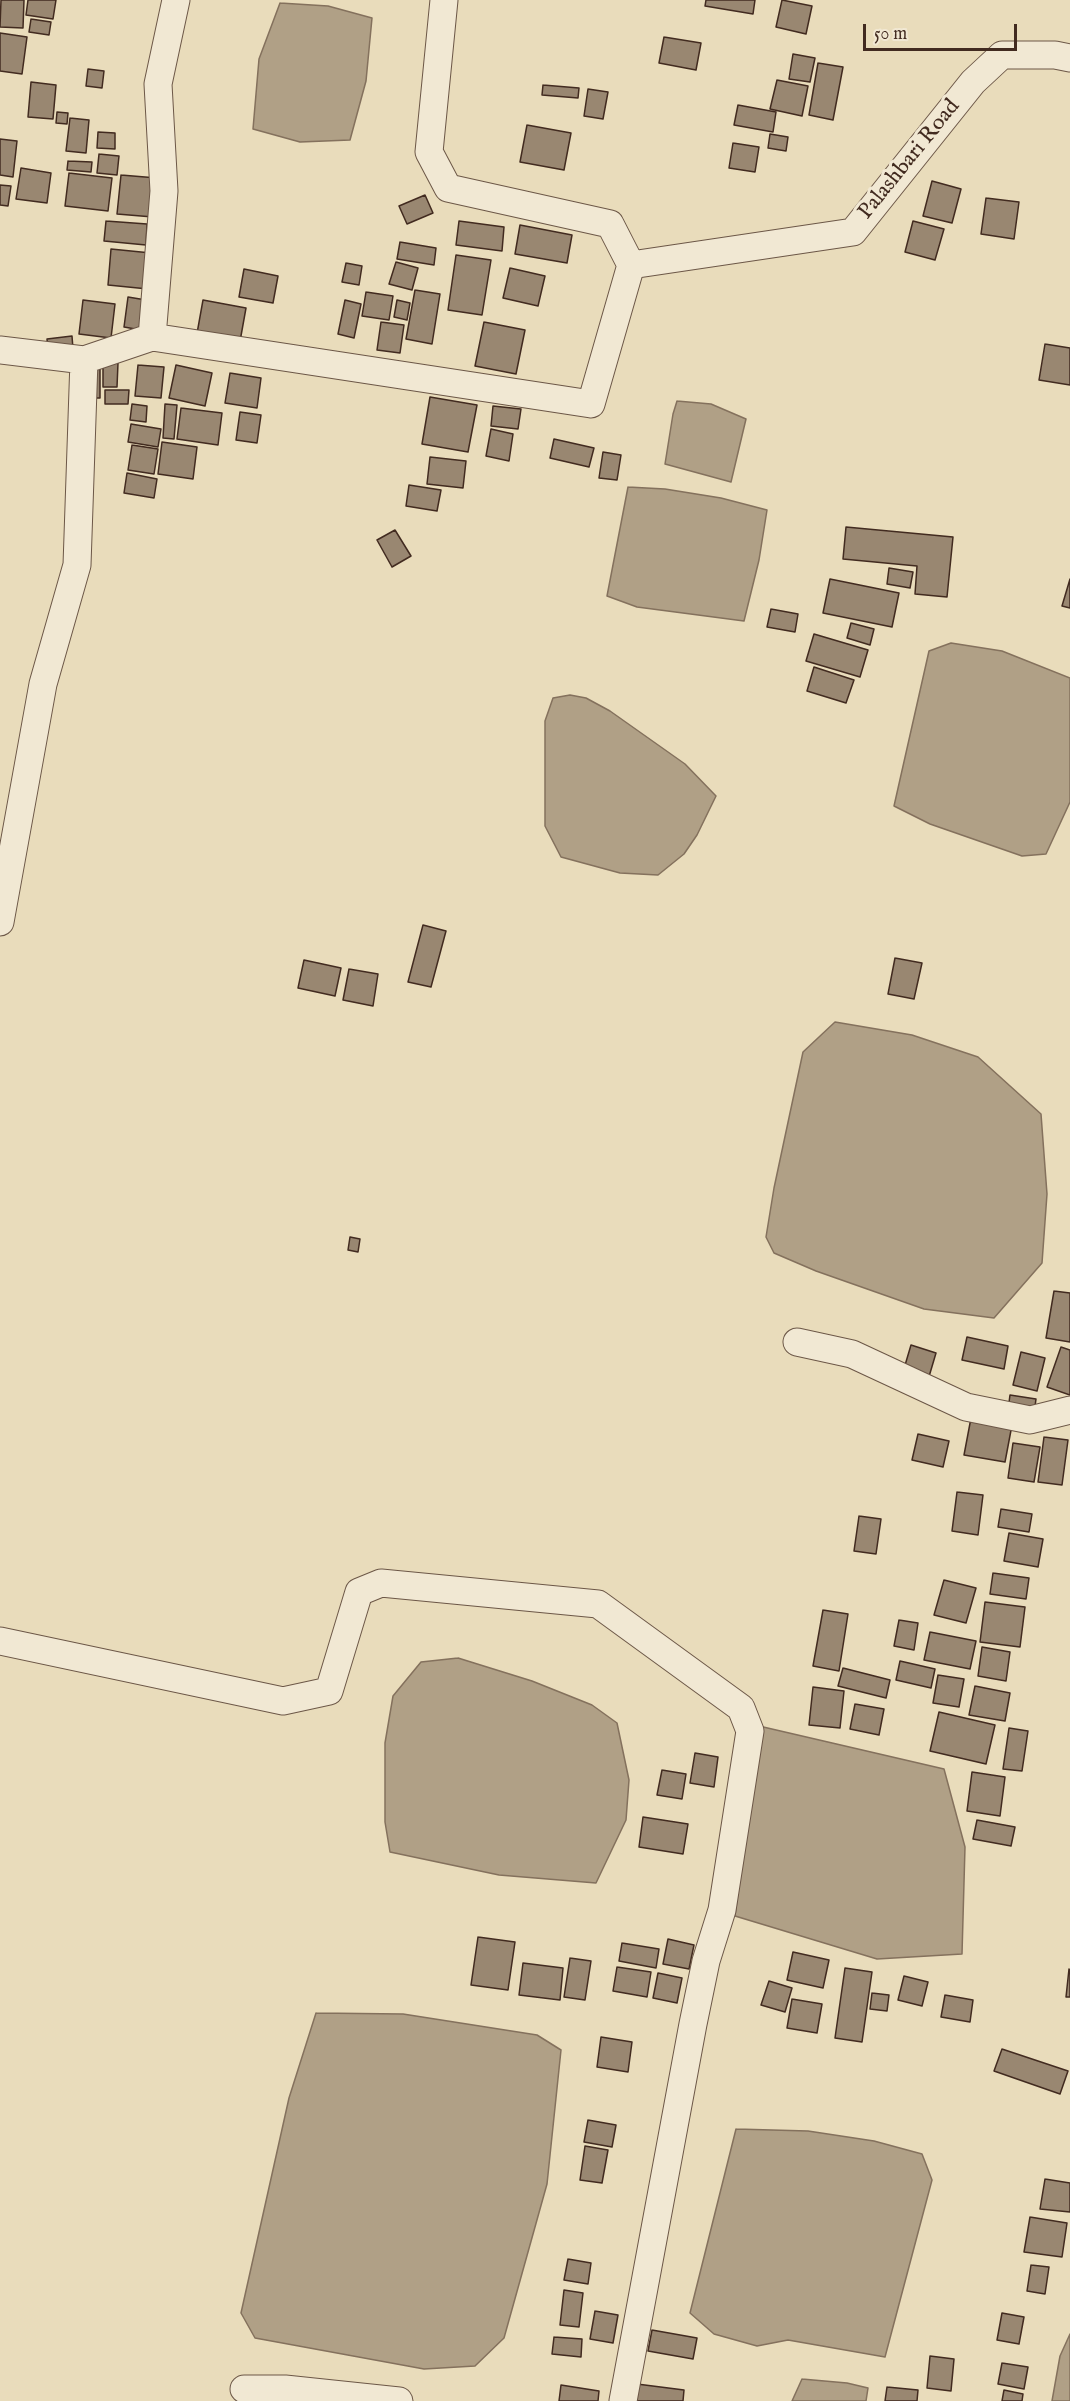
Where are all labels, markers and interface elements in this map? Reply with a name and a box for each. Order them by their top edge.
scale bar [866,12,1020,50]
text: 50 m [874,23,907,46]
street label: Palashbari Road [854,95,966,225]

